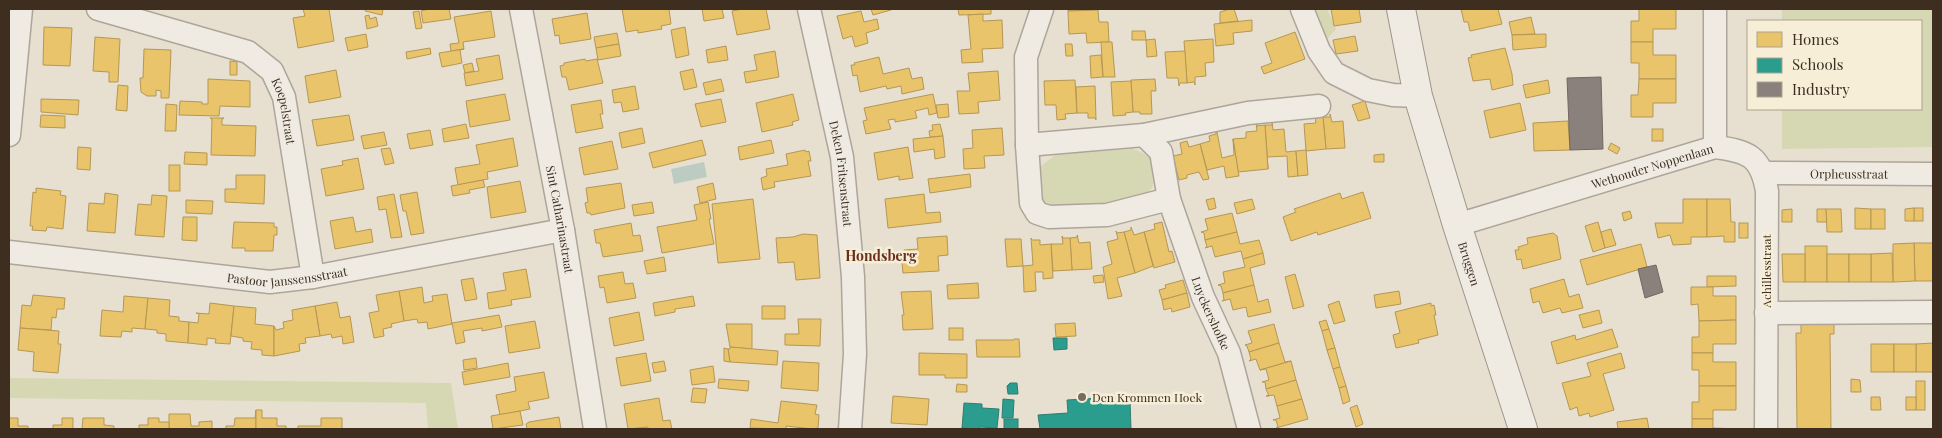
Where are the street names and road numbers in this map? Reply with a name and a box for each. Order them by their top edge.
street label: Koepelstraat [268,75,300,146]
street label: Deken Fritsenstraat [826,119,856,228]
street label: Wethouder Noppenlaan [1588,140,1715,192]
street label: Sint Catharinastraat [543,164,578,275]
street label: Orpheusstraat [1810,165,1889,182]
street label: Achillesstraat [1758,234,1774,309]
street label: Bruggen [1455,239,1484,288]
street label: Pastoor Janssensstraat [226,263,349,290]
street label: Luyckershofke [1188,274,1234,353]

